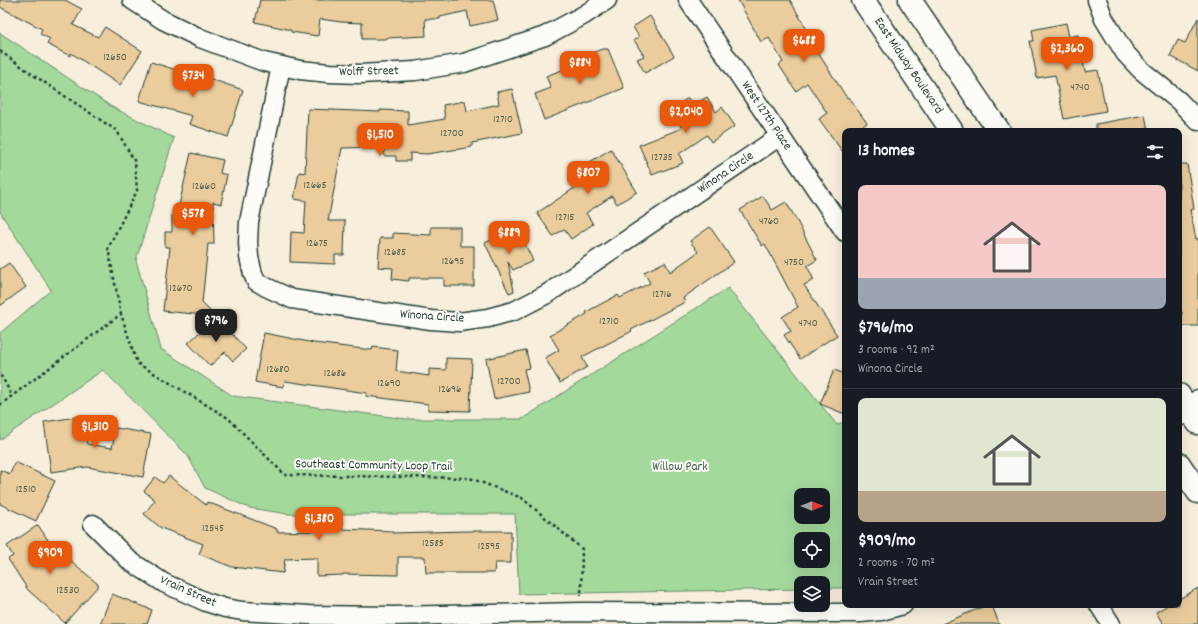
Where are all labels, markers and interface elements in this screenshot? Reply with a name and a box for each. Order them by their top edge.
street label: East Midway Boulevard [869,14,947,118]
pin: $688 [780,29,828,63]
text: $688 [792,32,816,51]
pin: $2,360 [1034,37,1100,71]
text: $2,360 [1050,40,1084,59]
house number: 12650 [103,50,127,66]
pin: $884 [556,51,604,85]
text: $884 [569,54,591,73]
street label: Wolff Street [339,62,399,82]
pin: $734 [169,64,217,98]
text: $734 [182,67,204,86]
street label: West 127th Place [736,78,796,155]
house number: 4740 [1070,80,1090,96]
pin: $2,040 [653,100,719,134]
text: $2,040 [669,103,703,122]
house number: 12710 [493,112,513,128]
pin: $1,510 [347,123,413,157]
text: $1,510 [366,126,394,145]
house number: 12700 [440,126,464,142]
text: 13 homes [858,140,915,164]
icon: filters [1144,141,1166,163]
street label: Winona Circle [694,147,758,199]
house number: 12735 [651,150,673,166]
pin: $807 [564,161,612,195]
text: $807 [576,164,600,183]
house number: 12665 [303,178,327,194]
house number: 12660 [192,179,216,195]
pin: $578 [169,202,217,236]
text: $578 [182,205,204,224]
house number: 12715 [556,210,574,226]
icon: home [976,211,1048,283]
house number: 4760 [759,214,779,230]
pin: $889 [485,221,533,255]
text: $889 [498,224,520,243]
house number: 12675 [306,236,328,252]
house number: 12685 [384,245,406,261]
house number: 12695 [442,254,464,270]
house number: 4750 [784,255,804,271]
house number: 12670 [170,281,192,297]
house number: 12716 [652,287,672,303]
street label: Winona Circle [399,305,465,329]
pin: $796 [192,309,240,343]
text: $796 [204,312,228,331]
house number: 12710 [599,314,619,330]
house number: 4740 [798,316,818,332]
text: $796/mo [858,317,913,341]
text: 3 rooms · 92 m² [858,341,935,360]
text: Winona Circle [858,360,922,379]
house number: 12680 [266,362,290,378]
house number: 12686 [324,366,346,382]
house number: 12700 [497,374,521,390]
house number: 12690 [377,376,401,392]
house number: 12696 [438,382,462,398]
pin: $1,310 [62,415,128,449]
text: $1,310 [81,418,109,437]
icon: home [976,424,1048,496]
street label: Southeast Community Loop Trail [295,455,453,477]
park label: Willow Park [652,458,708,477]
house number: 12510 [16,482,36,498]
north arrow [794,488,830,524]
map controls [794,488,830,612]
pin: $1,380 [286,507,352,541]
text: $1,380 [304,510,334,529]
house number: 12545 [202,521,224,537]
text: $909/mo [858,530,916,554]
button: locate [794,532,830,568]
house number: 12585 [422,536,444,552]
house number: 12595 [478,539,500,555]
pin: $909 [26,541,74,575]
text: $909 [37,544,63,563]
text: 2 rooms · 70 m² [858,554,935,573]
street label: Vrain Street [157,571,220,613]
text: Vrain Street [858,573,918,592]
button: layers [794,576,830,612]
house number: 12530 [56,583,80,599]

